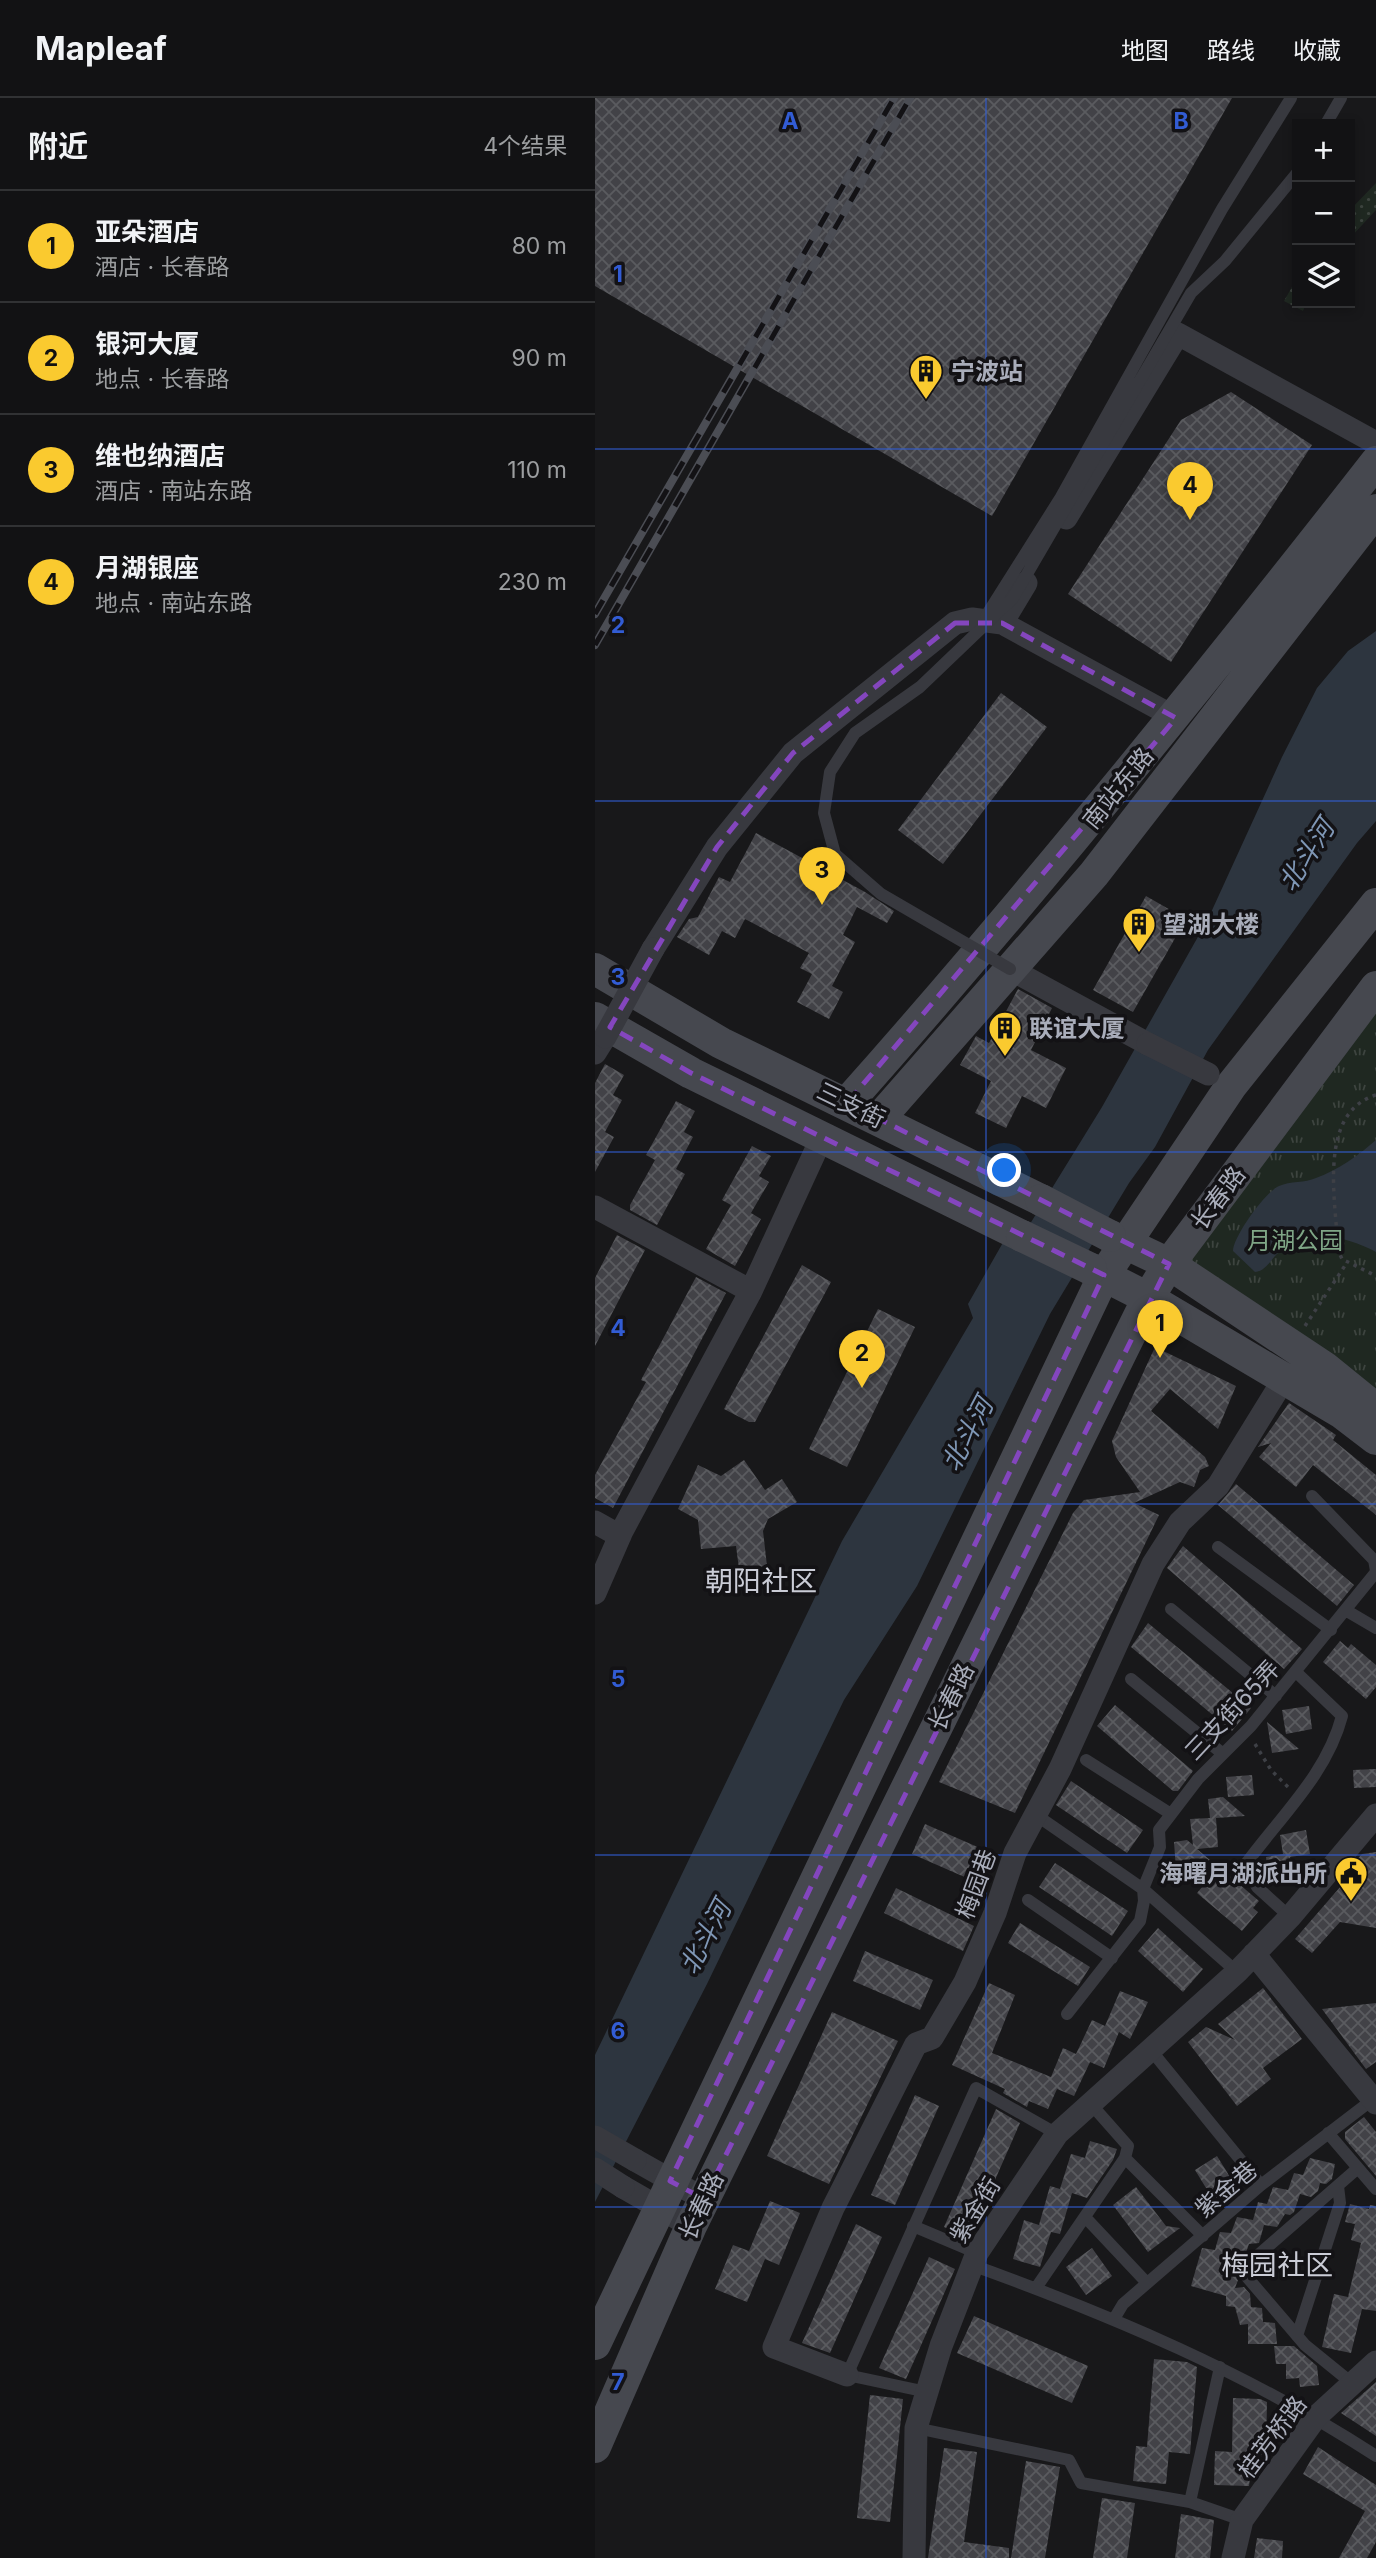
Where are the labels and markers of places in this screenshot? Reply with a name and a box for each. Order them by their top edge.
building icon: 宁波站 [907,352,945,401]
place label: 宁波站 [951,357,1023,386]
pin: 4 [1167,462,1213,520]
pin: 3 [799,847,845,905]
building icon: 望湖大楼 [1120,905,1158,954]
place label: 望湖大楼 [1163,910,1259,939]
building icon: 联谊大厦 [986,1009,1024,1058]
place label: 联谊大厦 [1029,1014,1125,1043]
pin: 1 [1137,1300,1183,1358]
pin: 2 [839,1330,885,1388]
public building icon: 海曙月湖派出所 [1332,1854,1370,1903]
place label: 海曙月湖派出所 [1159,1859,1327,1888]

